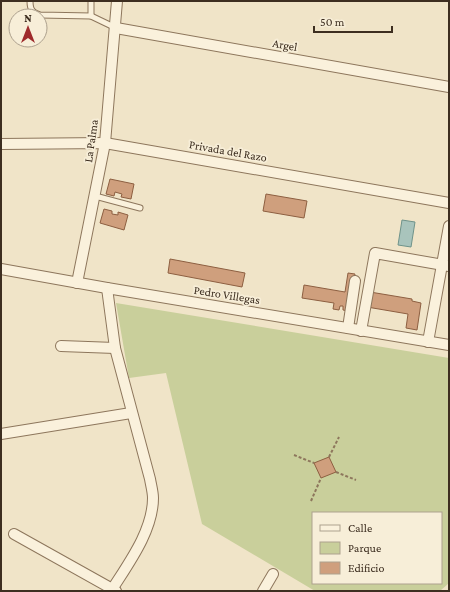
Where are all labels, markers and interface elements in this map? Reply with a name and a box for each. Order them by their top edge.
north arrow [8,8,48,48]
scale bar [314,8,392,34]
text: N [24,12,32,24]
text: 50 m [320,15,345,29]
street label: Argel [271,36,299,54]
street label: La Palma [81,118,101,164]
street label: Privada del Razo [188,137,268,165]
street label: Pedro Villegas [193,283,261,307]
legend [312,512,442,584]
text: Calle [348,521,372,535]
text: Parque [348,541,381,555]
text: Edificio [348,561,385,575]

